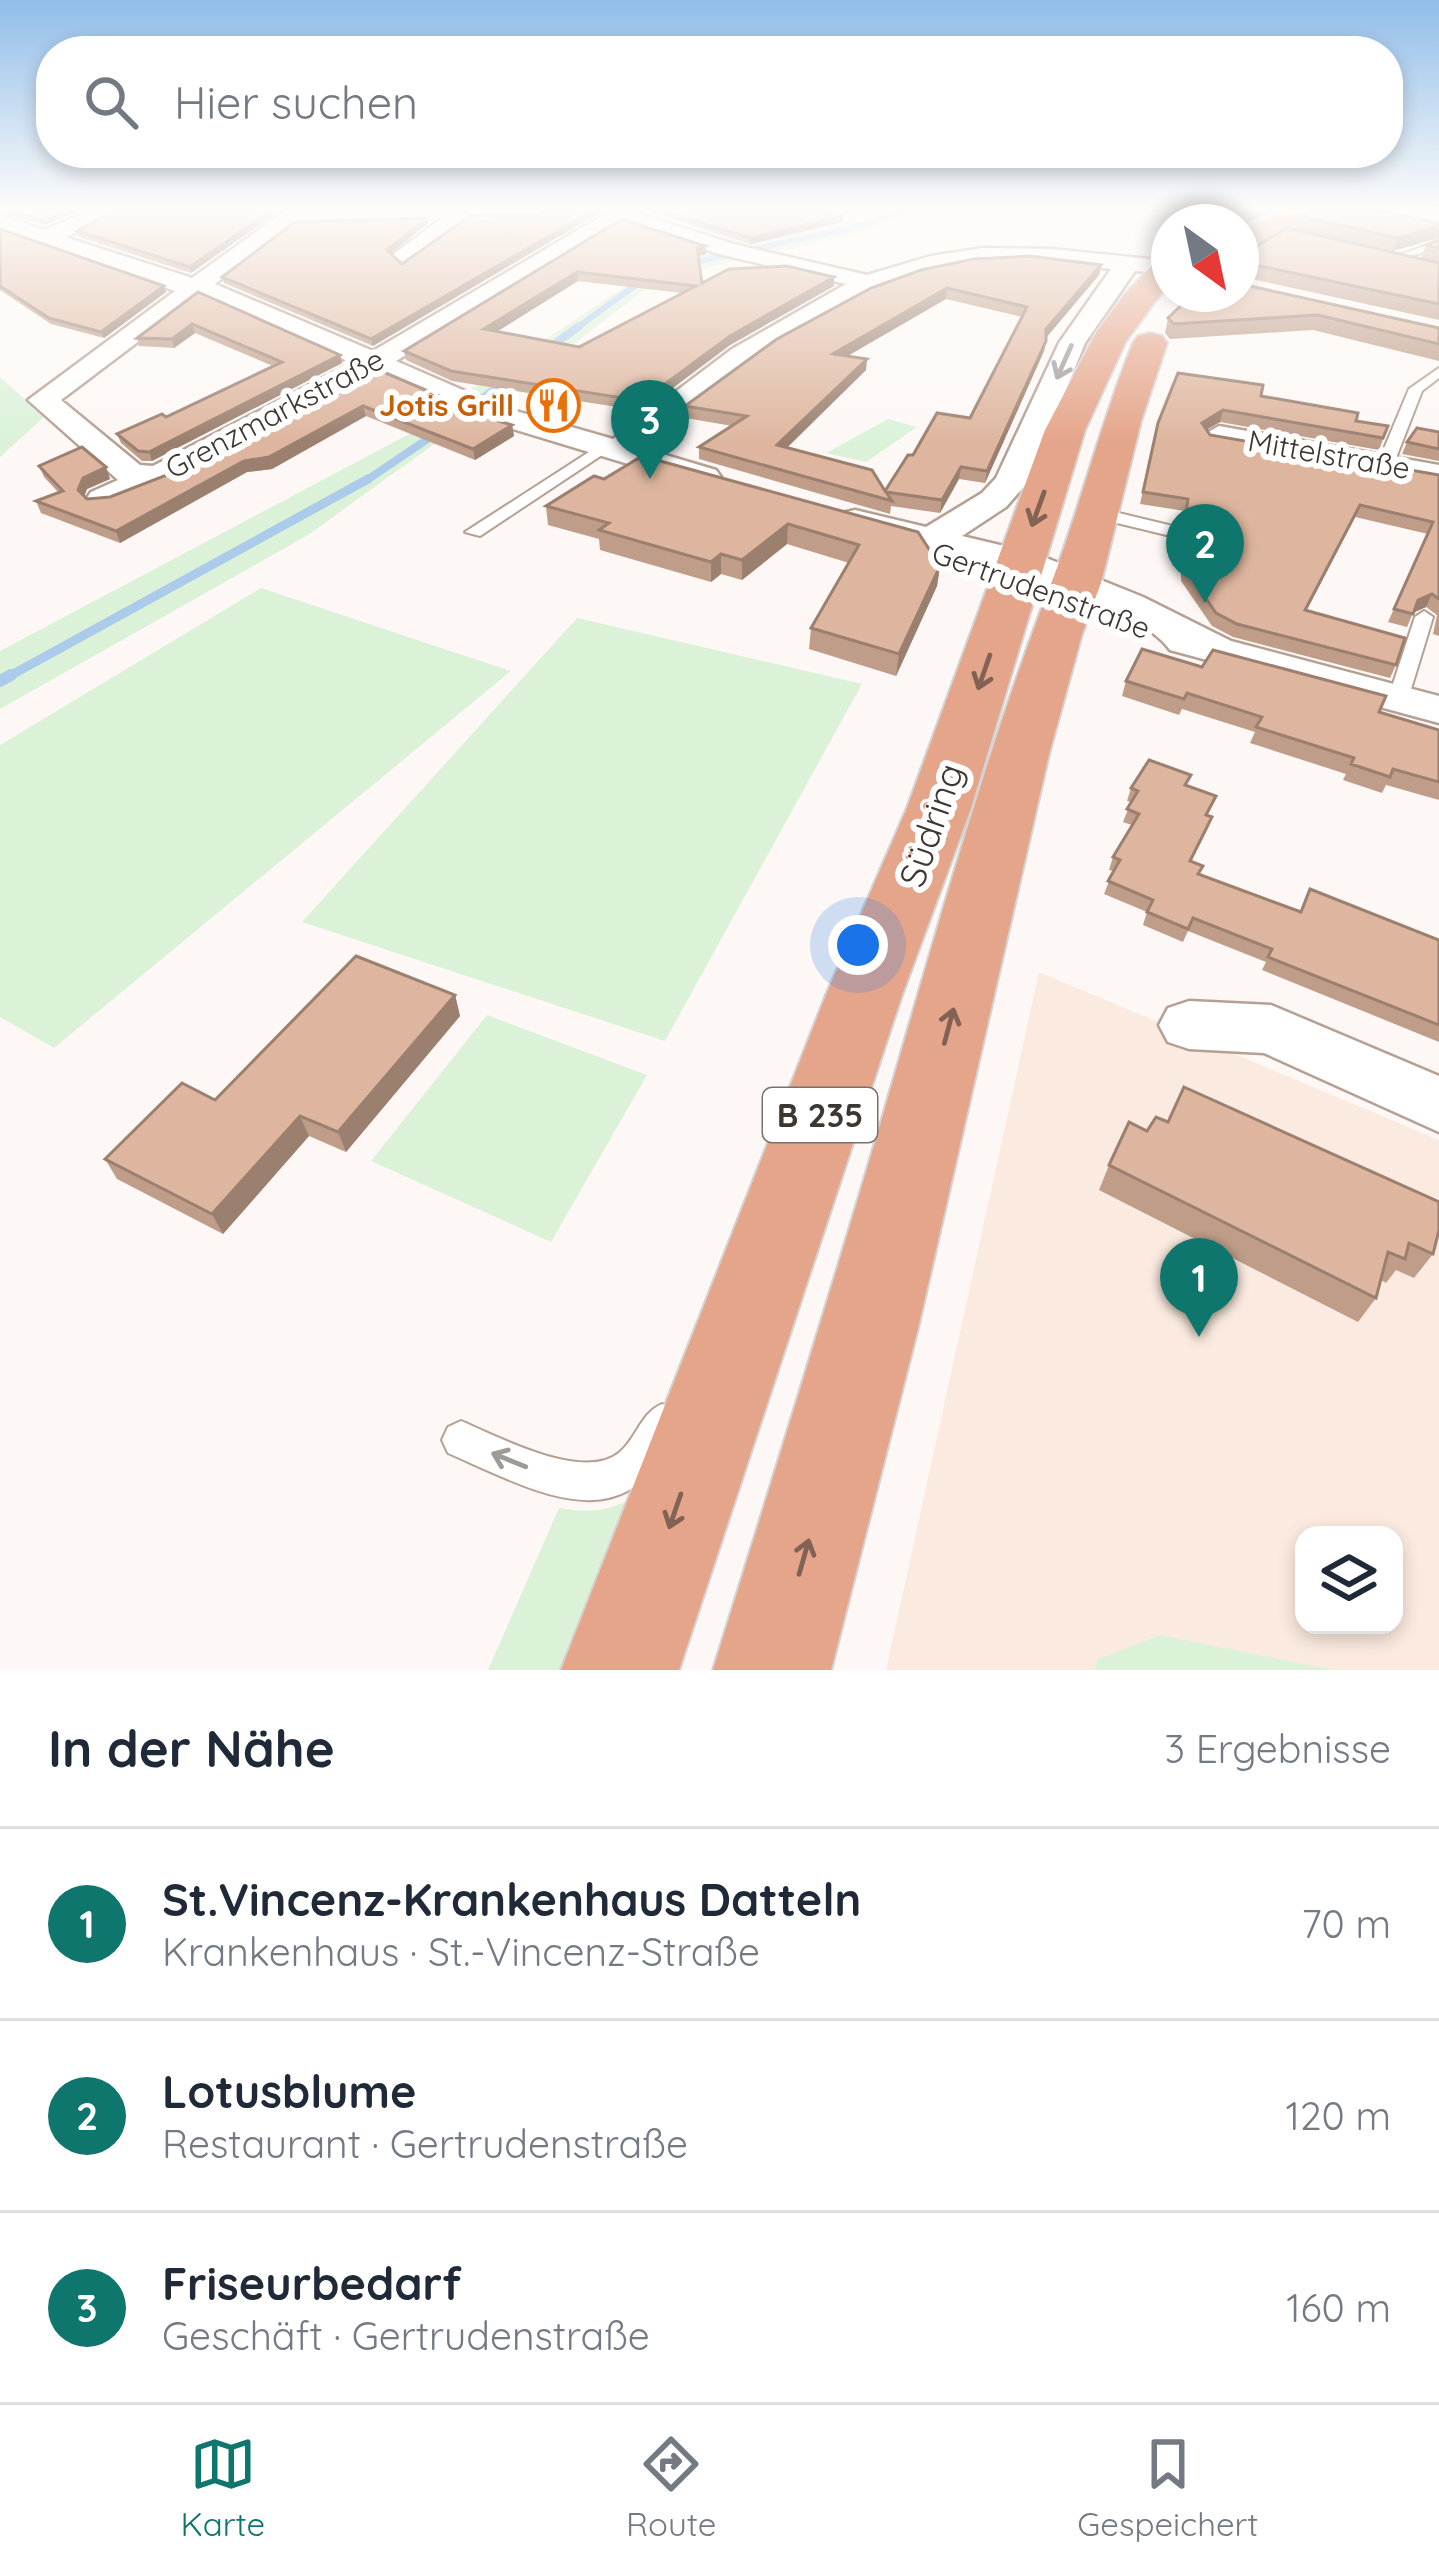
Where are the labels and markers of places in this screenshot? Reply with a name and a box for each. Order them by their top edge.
restaurant icon: Jotis Grill [525,378,581,434]
pin: 3 [611,380,689,479]
place label: Jotis Grill [379,386,514,424]
pin: 2 [1166,504,1244,603]
pin: 1 [1160,1238,1238,1337]

